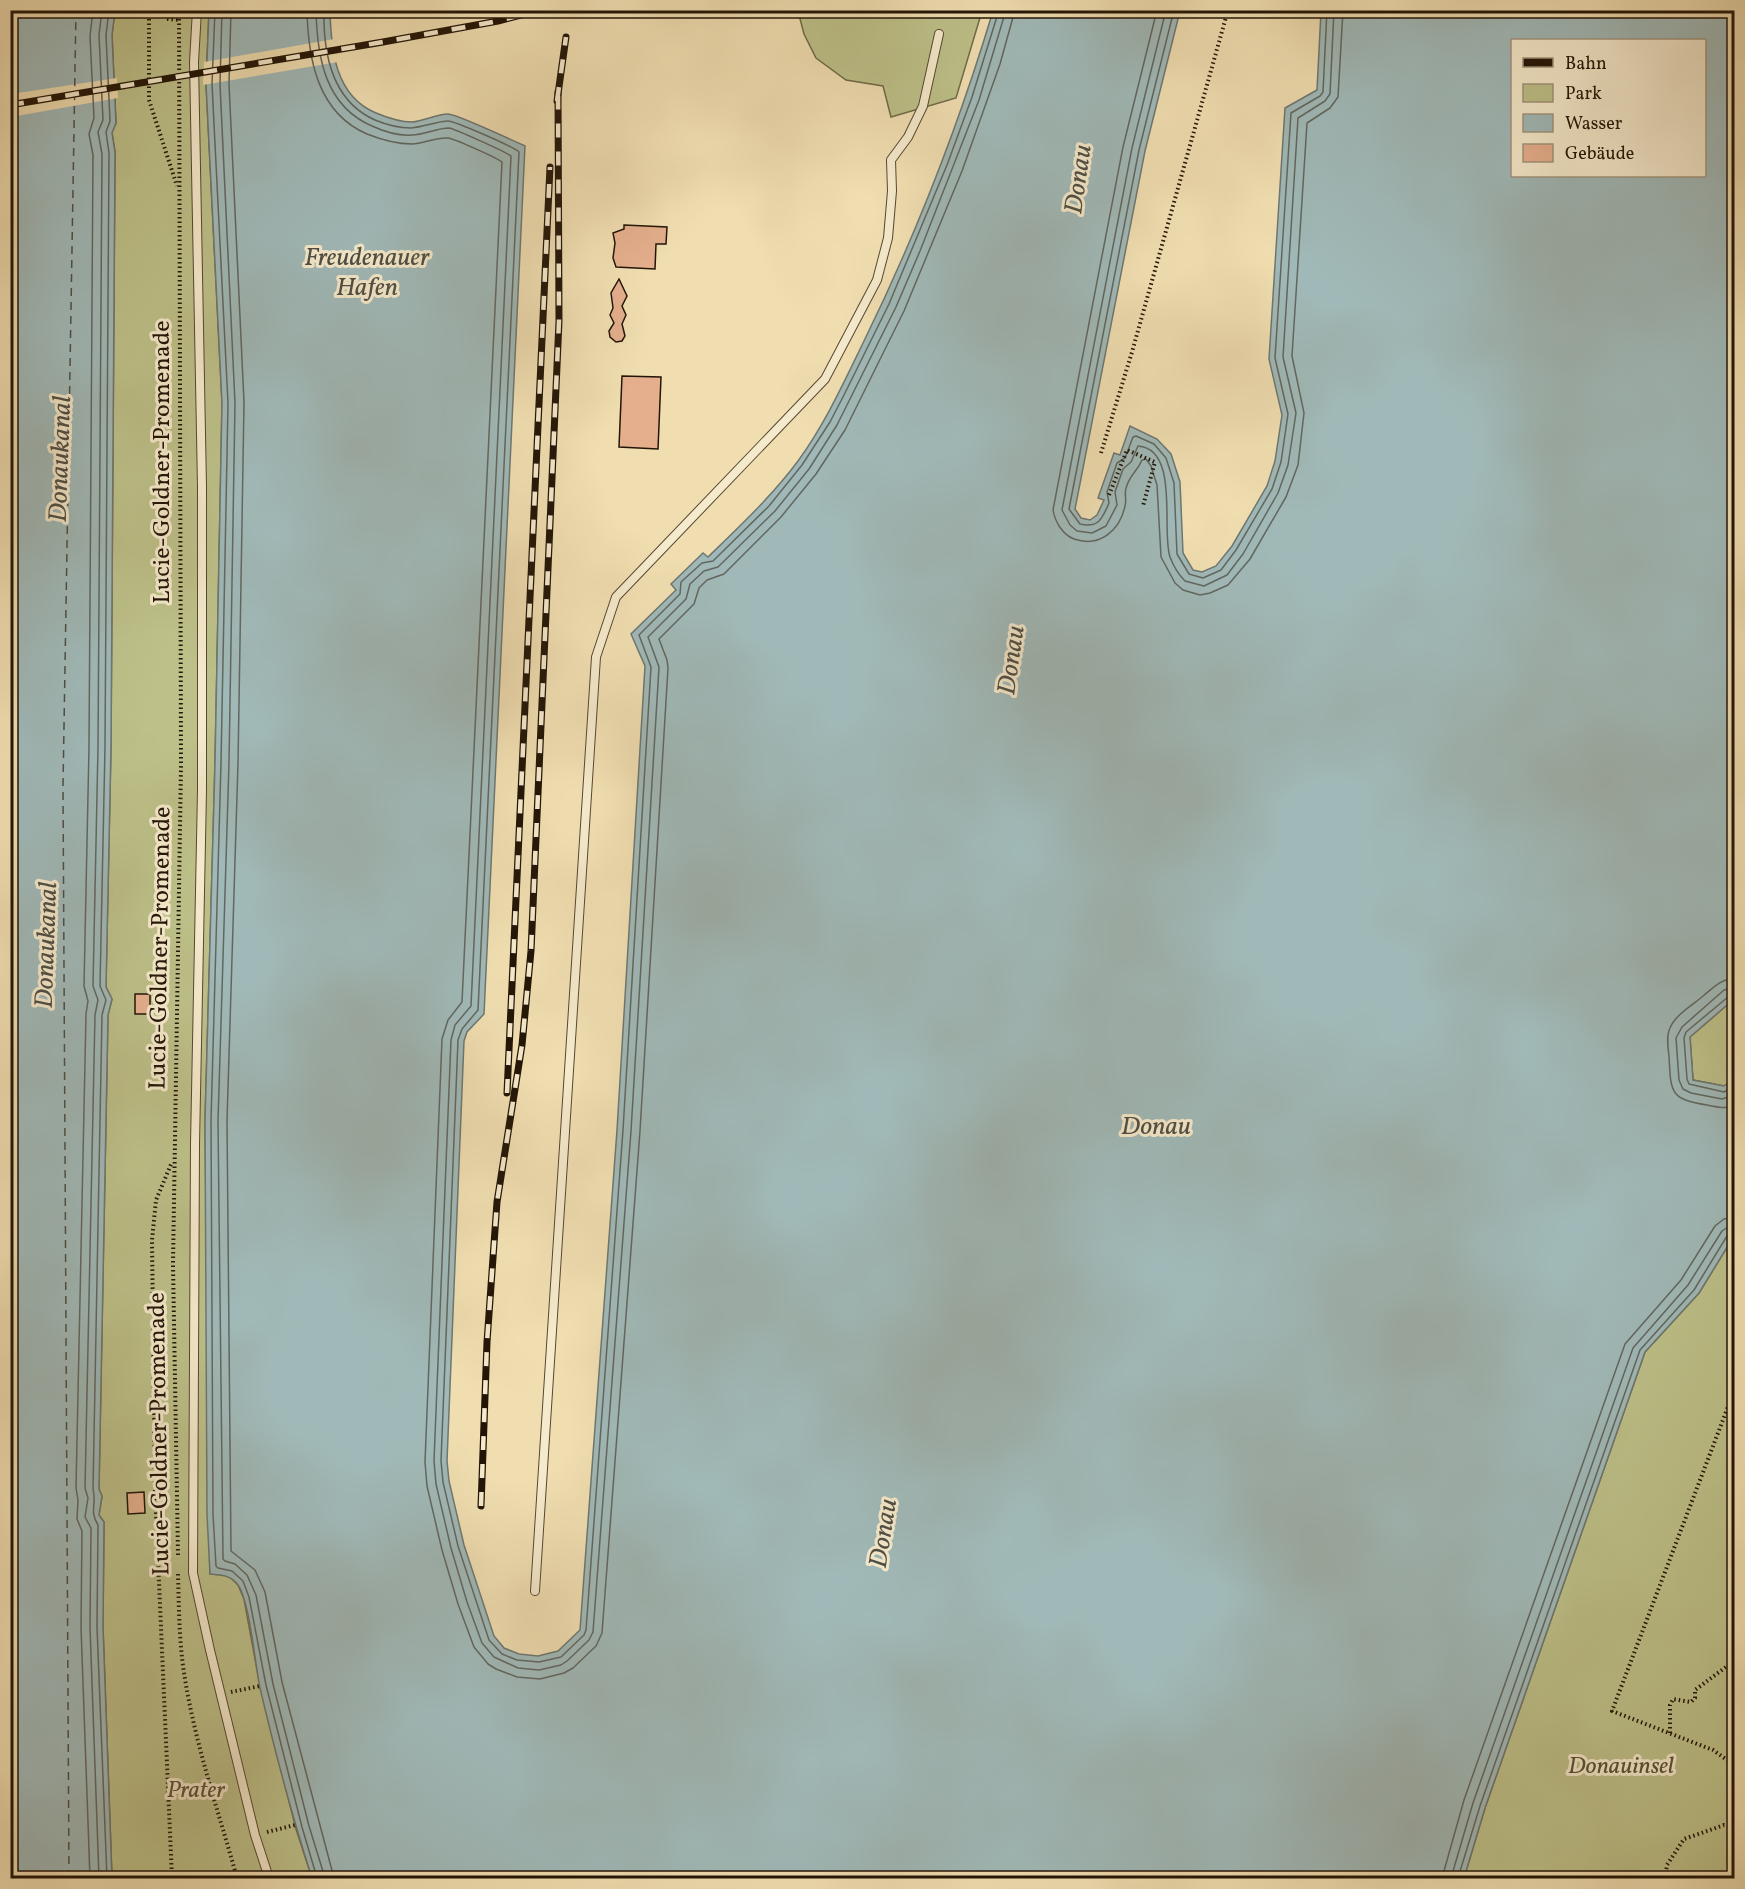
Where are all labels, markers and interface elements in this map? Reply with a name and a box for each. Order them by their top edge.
legend [1511,39,1706,177]
text: Bahn [1565,52,1607,77]
text: Park [1565,82,1602,107]
text: Wasser [1565,112,1623,137]
water label: Donau [1056,142,1102,216]
text: Gebäude [1565,142,1634,167]
water label: Freudenauer Hafen [304,240,430,306]
street label: Lucie-Goldner-Promenade [146,320,180,604]
water label: Donaukanal [41,395,81,523]
water label: Donau [989,623,1035,697]
street label: Lucie-Goldner-Promenade [142,806,180,1090]
water label: Donaukanal [27,881,67,1009]
water label: Donau [1121,1109,1191,1145]
street label: Lucie-Goldner-Promenade [141,1292,179,1576]
water label: Donau [861,1496,907,1571]
park label: Donauinsel [1568,1750,1674,1784]
park label: Prater [167,1774,226,1808]

